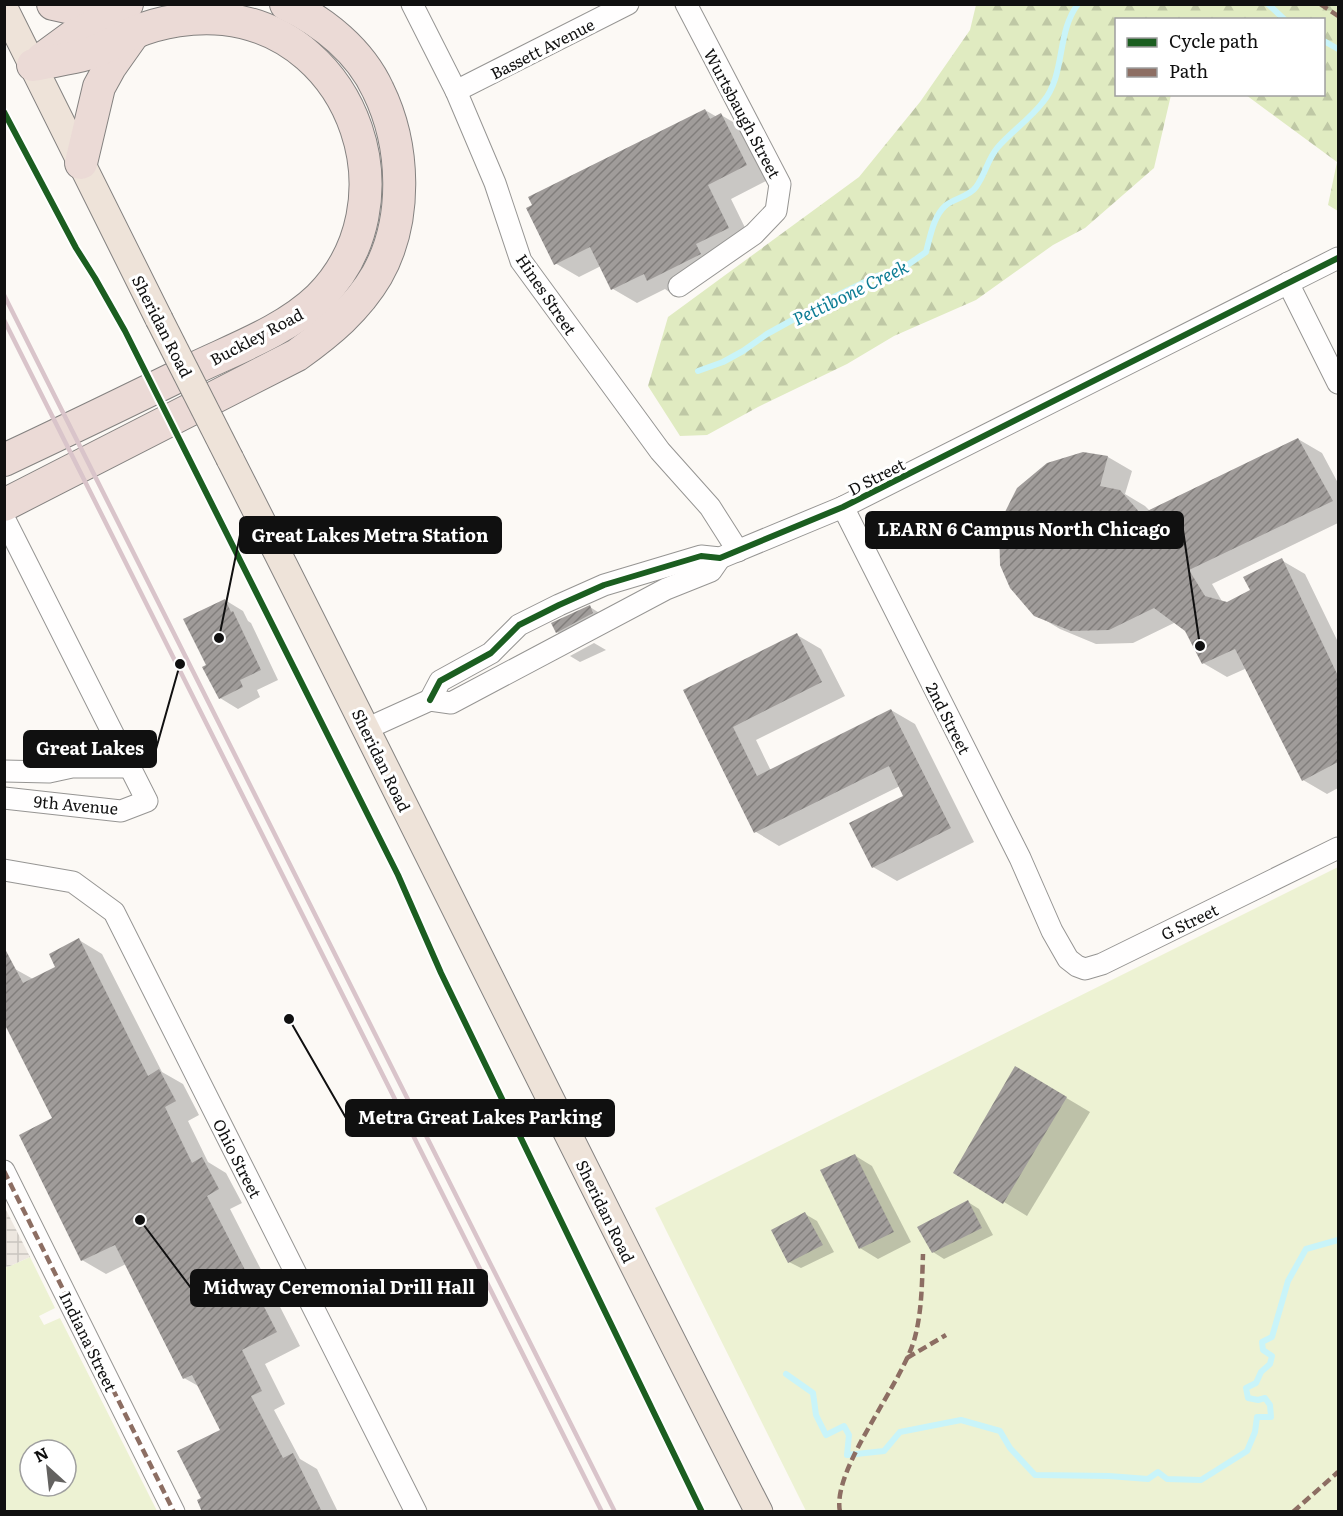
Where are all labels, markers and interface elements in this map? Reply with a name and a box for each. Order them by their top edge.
street label: Bassett Avenue [486,11,598,85]
legend [1115,18,1325,96]
text: Cycle path [1169,27,1258,54]
street label: Wurtsbaugh Street [699,44,788,183]
text: Path [1169,57,1208,84]
street label: Hines Street [511,249,583,340]
water label: Pettibone Creek [787,252,913,332]
street label: Sheridan Road [127,271,199,382]
street label: Buckley Road [205,301,307,371]
street label: D Street [843,451,909,501]
callout: LEARN 6 Campus North Chicago [866,512,1183,548]
text: LEARN 6 Campus North Chicago [877,515,1171,542]
callout: Great Lakes Metra Station [240,517,501,553]
text: Great Lakes Metra Station [252,521,489,548]
street label: 2nd Street [921,678,977,758]
street label: Sheridan Road [347,704,417,816]
callout: Great Lakes [24,731,156,767]
text: Great Lakes [36,734,144,761]
street label: 9th Avenue [33,788,119,820]
street label: G Street [1156,897,1222,945]
callout: Metra Great Lakes Parking [346,1100,614,1136]
text: Metra Great Lakes Parking [358,1103,603,1130]
street label: Ohio Street [208,1114,269,1202]
street label: Sheridan Road [571,1155,641,1267]
callout: Midway Ceremonial Drill Hall [191,1270,487,1306]
text: Midway Ceremonial Drill Hall [203,1273,475,1300]
street label: Indiana Street [54,1287,124,1396]
north arrow [18,1438,78,1498]
text: N [29,1440,52,1467]

